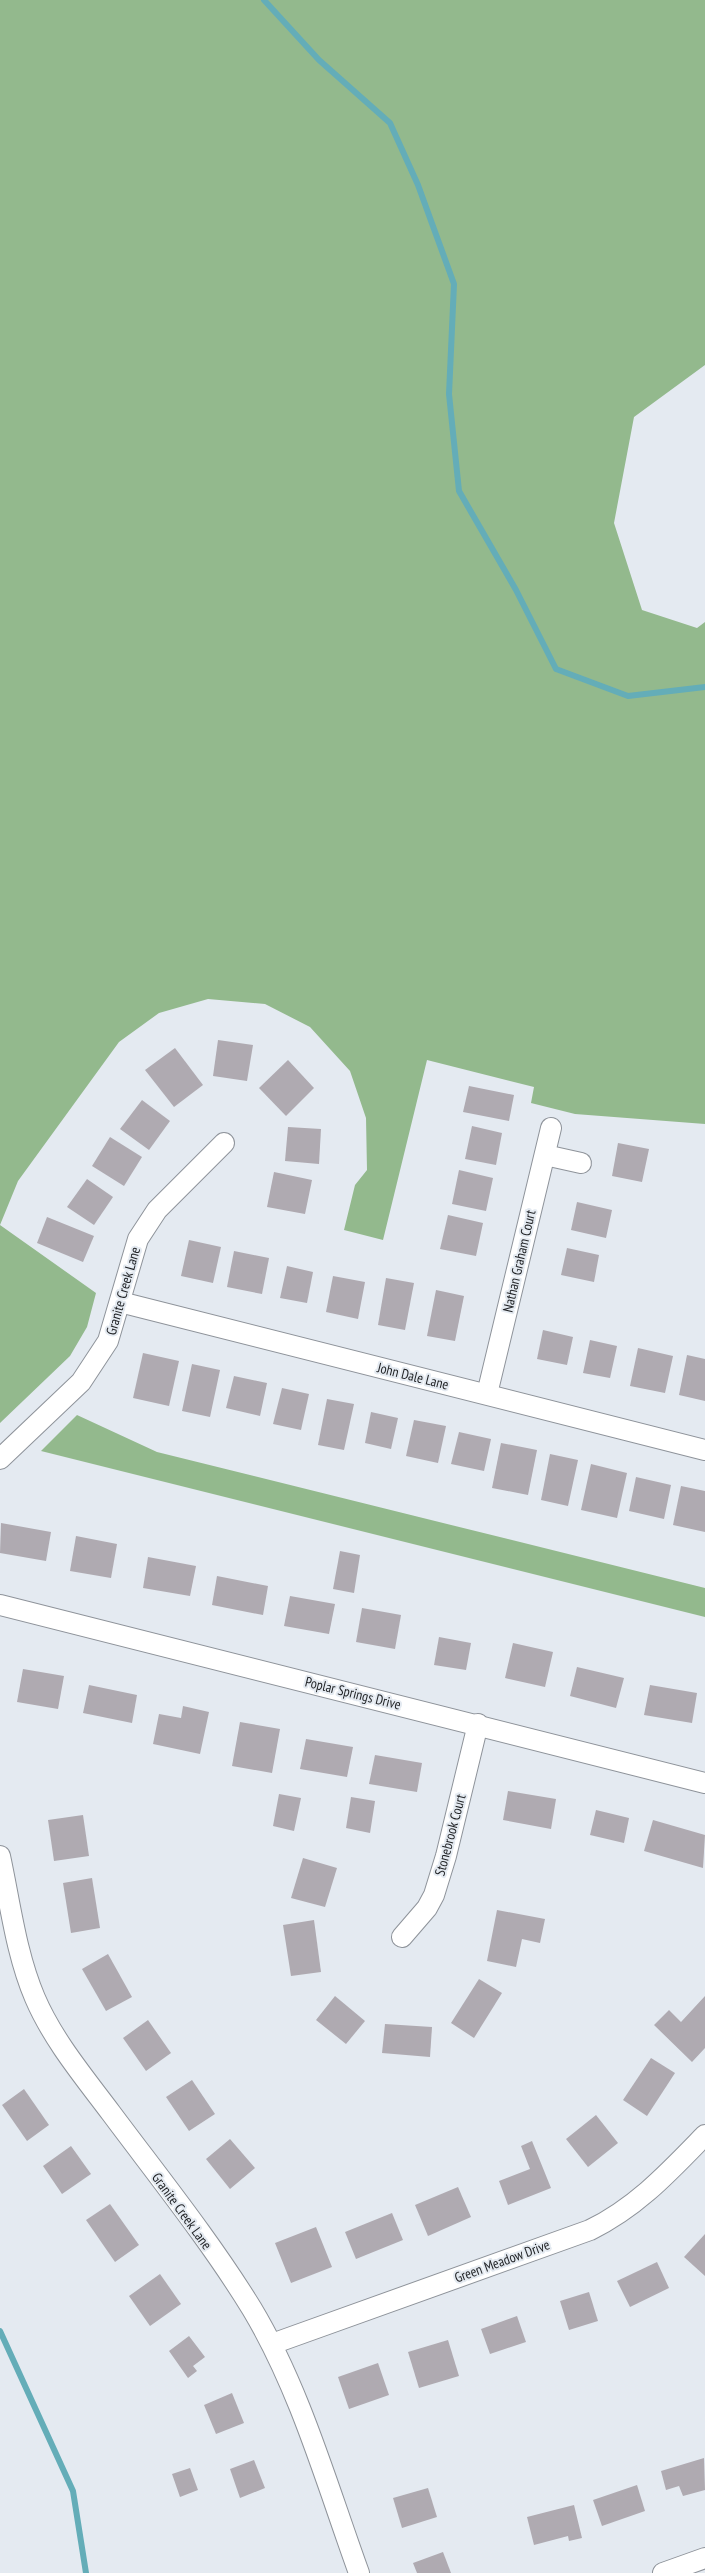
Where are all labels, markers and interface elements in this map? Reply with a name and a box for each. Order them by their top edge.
street label: Nathan Graham Court [499,1208,540,1314]
street label: Granite Creek Lane [102,1245,144,1337]
street label: John Dale Lane [375,1358,451,1394]
street label: Poplar Springs Drive [303,1672,403,1714]
street label: Stonebrook Court [430,1792,470,1878]
street label: Granite Creek Lane [148,2169,216,2253]
street label: Green Meadow Drive [452,2235,552,2287]

